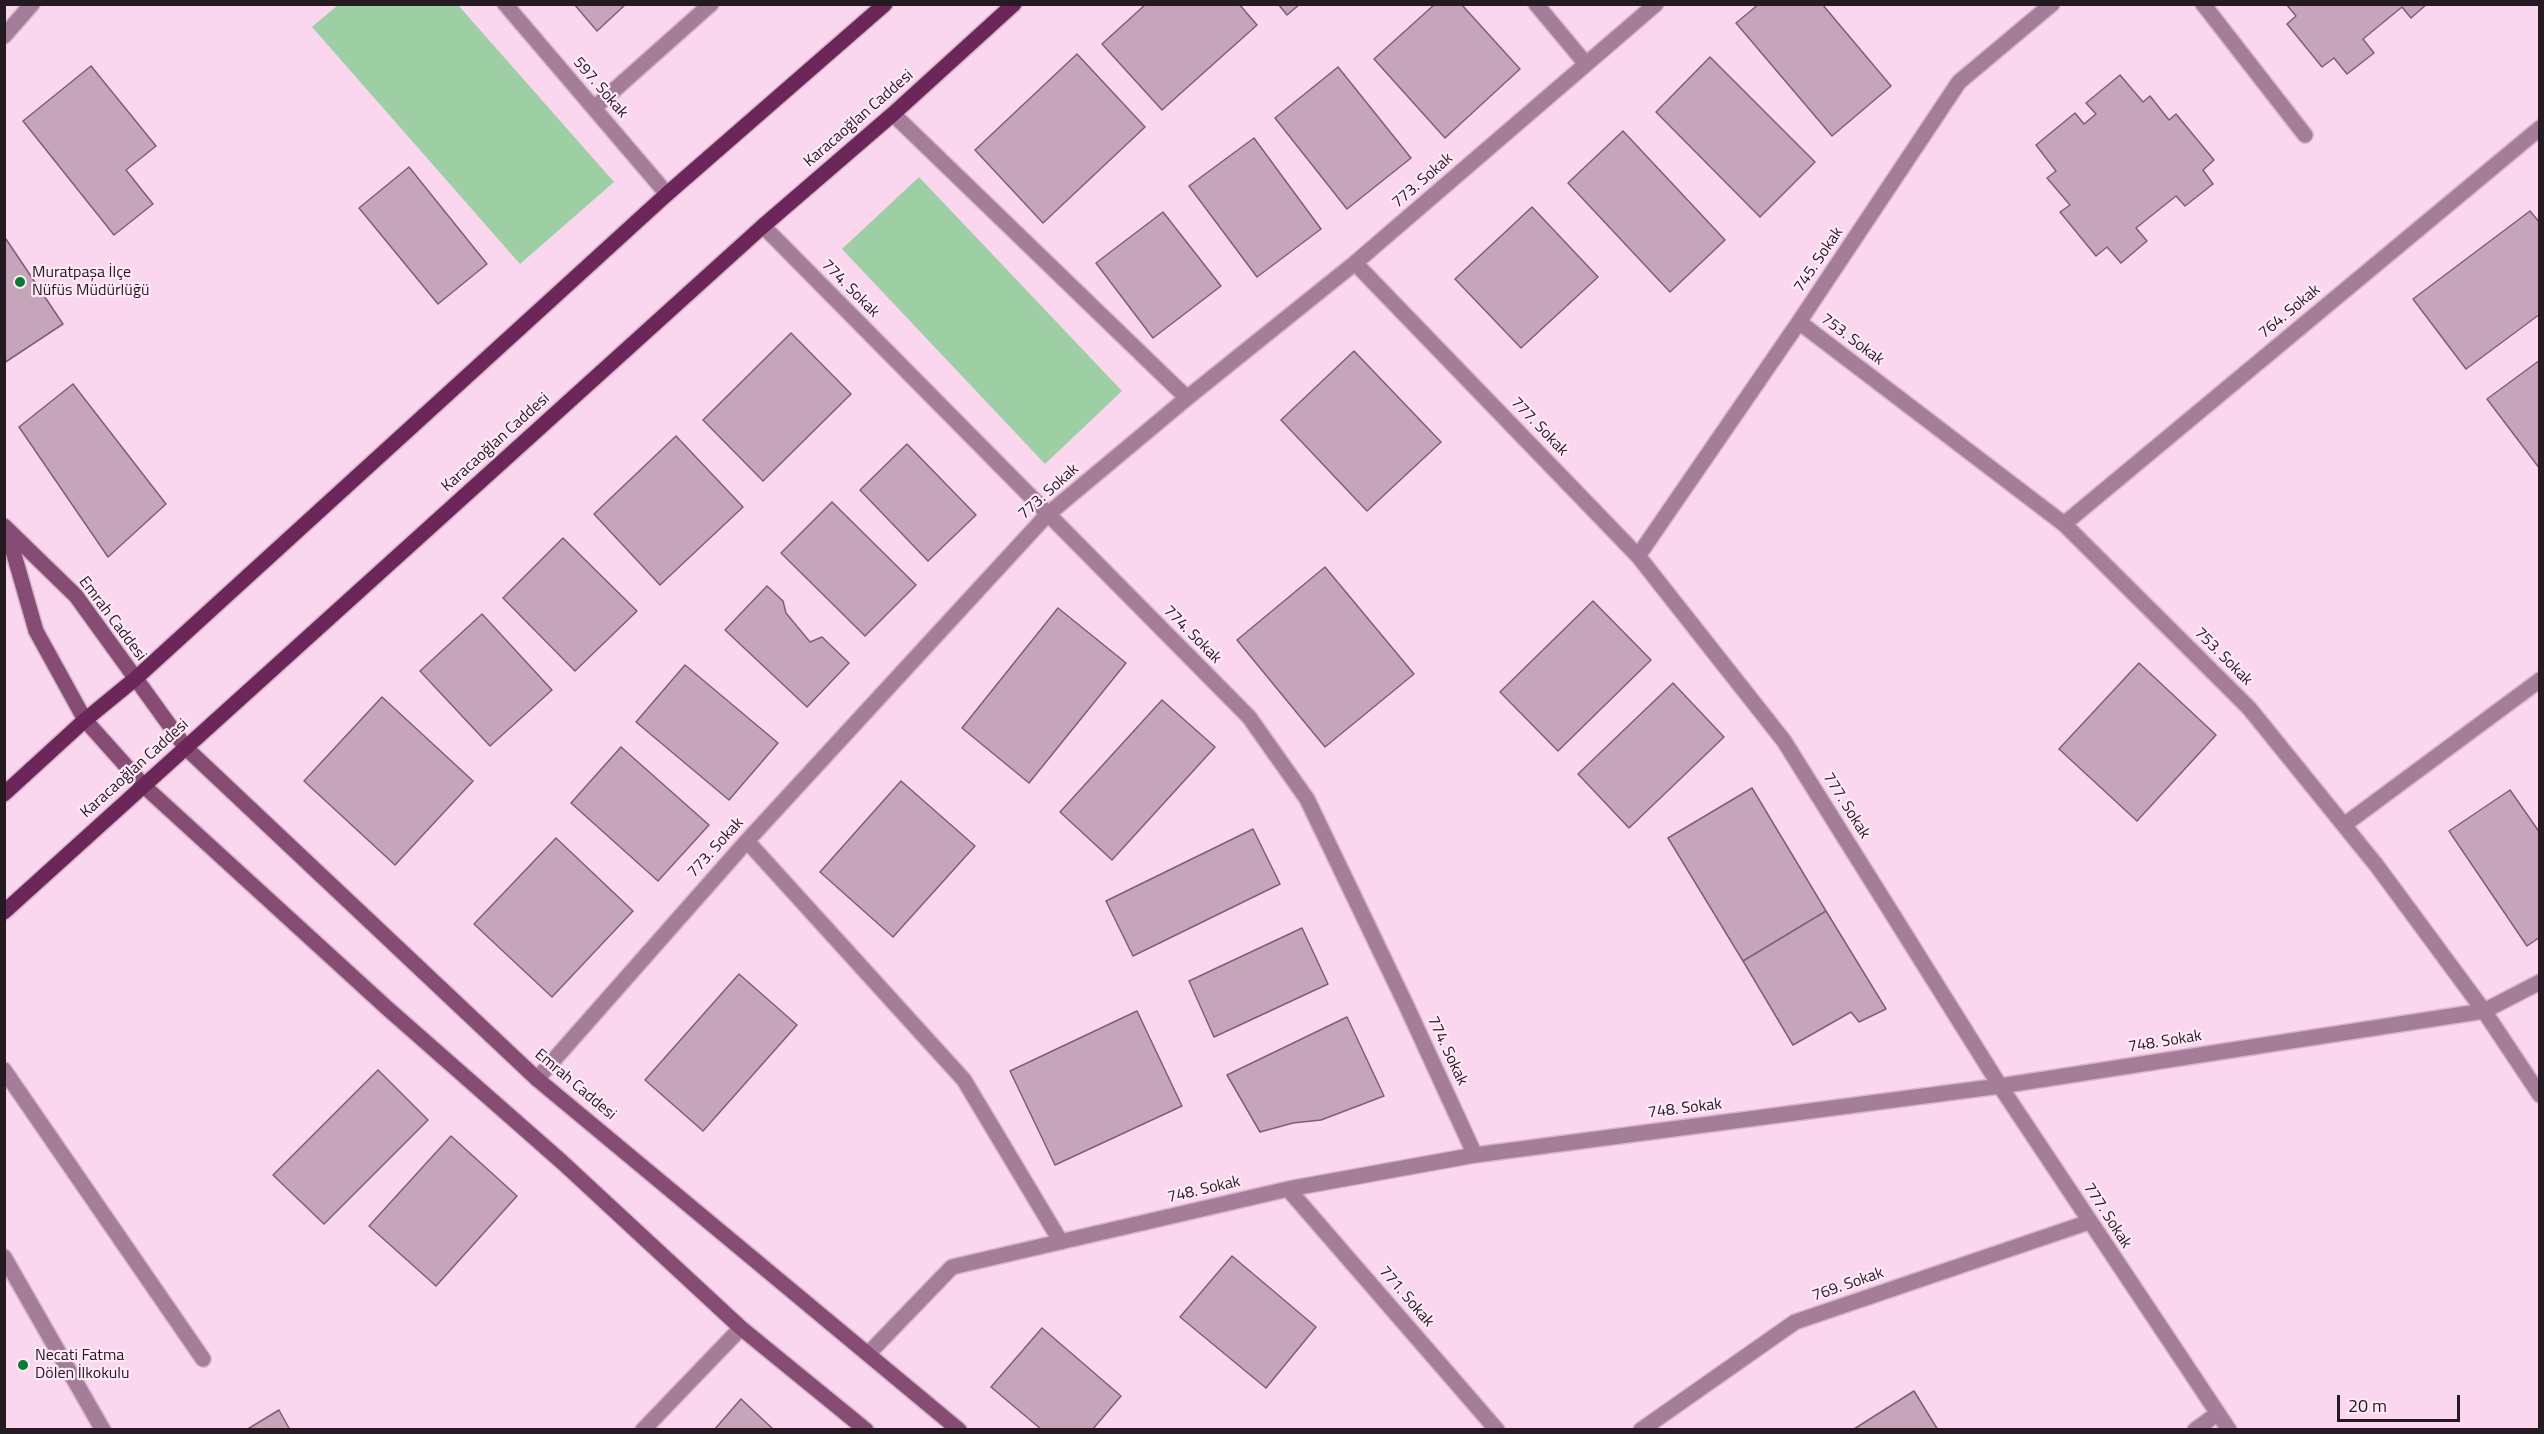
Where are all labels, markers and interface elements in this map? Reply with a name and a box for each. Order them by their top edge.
street label: 597. Sokak [568,54,632,122]
street label: Karacaoğlan Caddesi [800,66,918,172]
street label: 773. Sokak [1389,149,1457,213]
street label: 745. Sokak [1790,224,1848,296]
street label: 774. Sokak [817,256,883,322]
place label: Muratpaşa İlçe Nüfüs Müdürlüğü [32,263,149,301]
marker: Muratpaşa İlçe Nüfüs Müdürlüğü [13,275,27,289]
street label: 764. Sokak [2255,281,2325,343]
street label: 753. Sokak [1817,310,1887,370]
street label: Karacaoğlan Caddesi [438,389,554,497]
street label: 777. Sokak [1506,394,1572,460]
street label: 773. Sokak [1015,460,1083,524]
street label: Emrah Caddesi [74,573,150,665]
street label: 774. Sokak [1159,602,1225,668]
street label: 753. Sokak [2190,624,2256,690]
street label: Karacaoğlan Caddesi [77,715,193,823]
street label: 777. Sokak [1818,769,1874,843]
street label: 773. Sokak [684,814,748,882]
street label: 774. Sokak [1423,1013,1471,1089]
street label: 748. Sokak [2127,1027,2203,1057]
street label: Emrah Caddesi [530,1045,620,1125]
street label: 748. Sokak [1647,1095,1723,1123]
street label: 748. Sokak [1166,1172,1242,1208]
street label: 777. Sokak [2079,1180,2135,1252]
street label: 771. Sokak [1374,1263,1438,1331]
street label: 769. Sokak [1810,1264,1886,1306]
place label: Necati Fatma Dölen İlkokulu [35,1346,130,1384]
marker: Necati Fatma Dölen İlkokulu [16,1358,30,1372]
scale bar [2340,1383,2463,1421]
text: 20 m [2348,1392,2387,1419]

